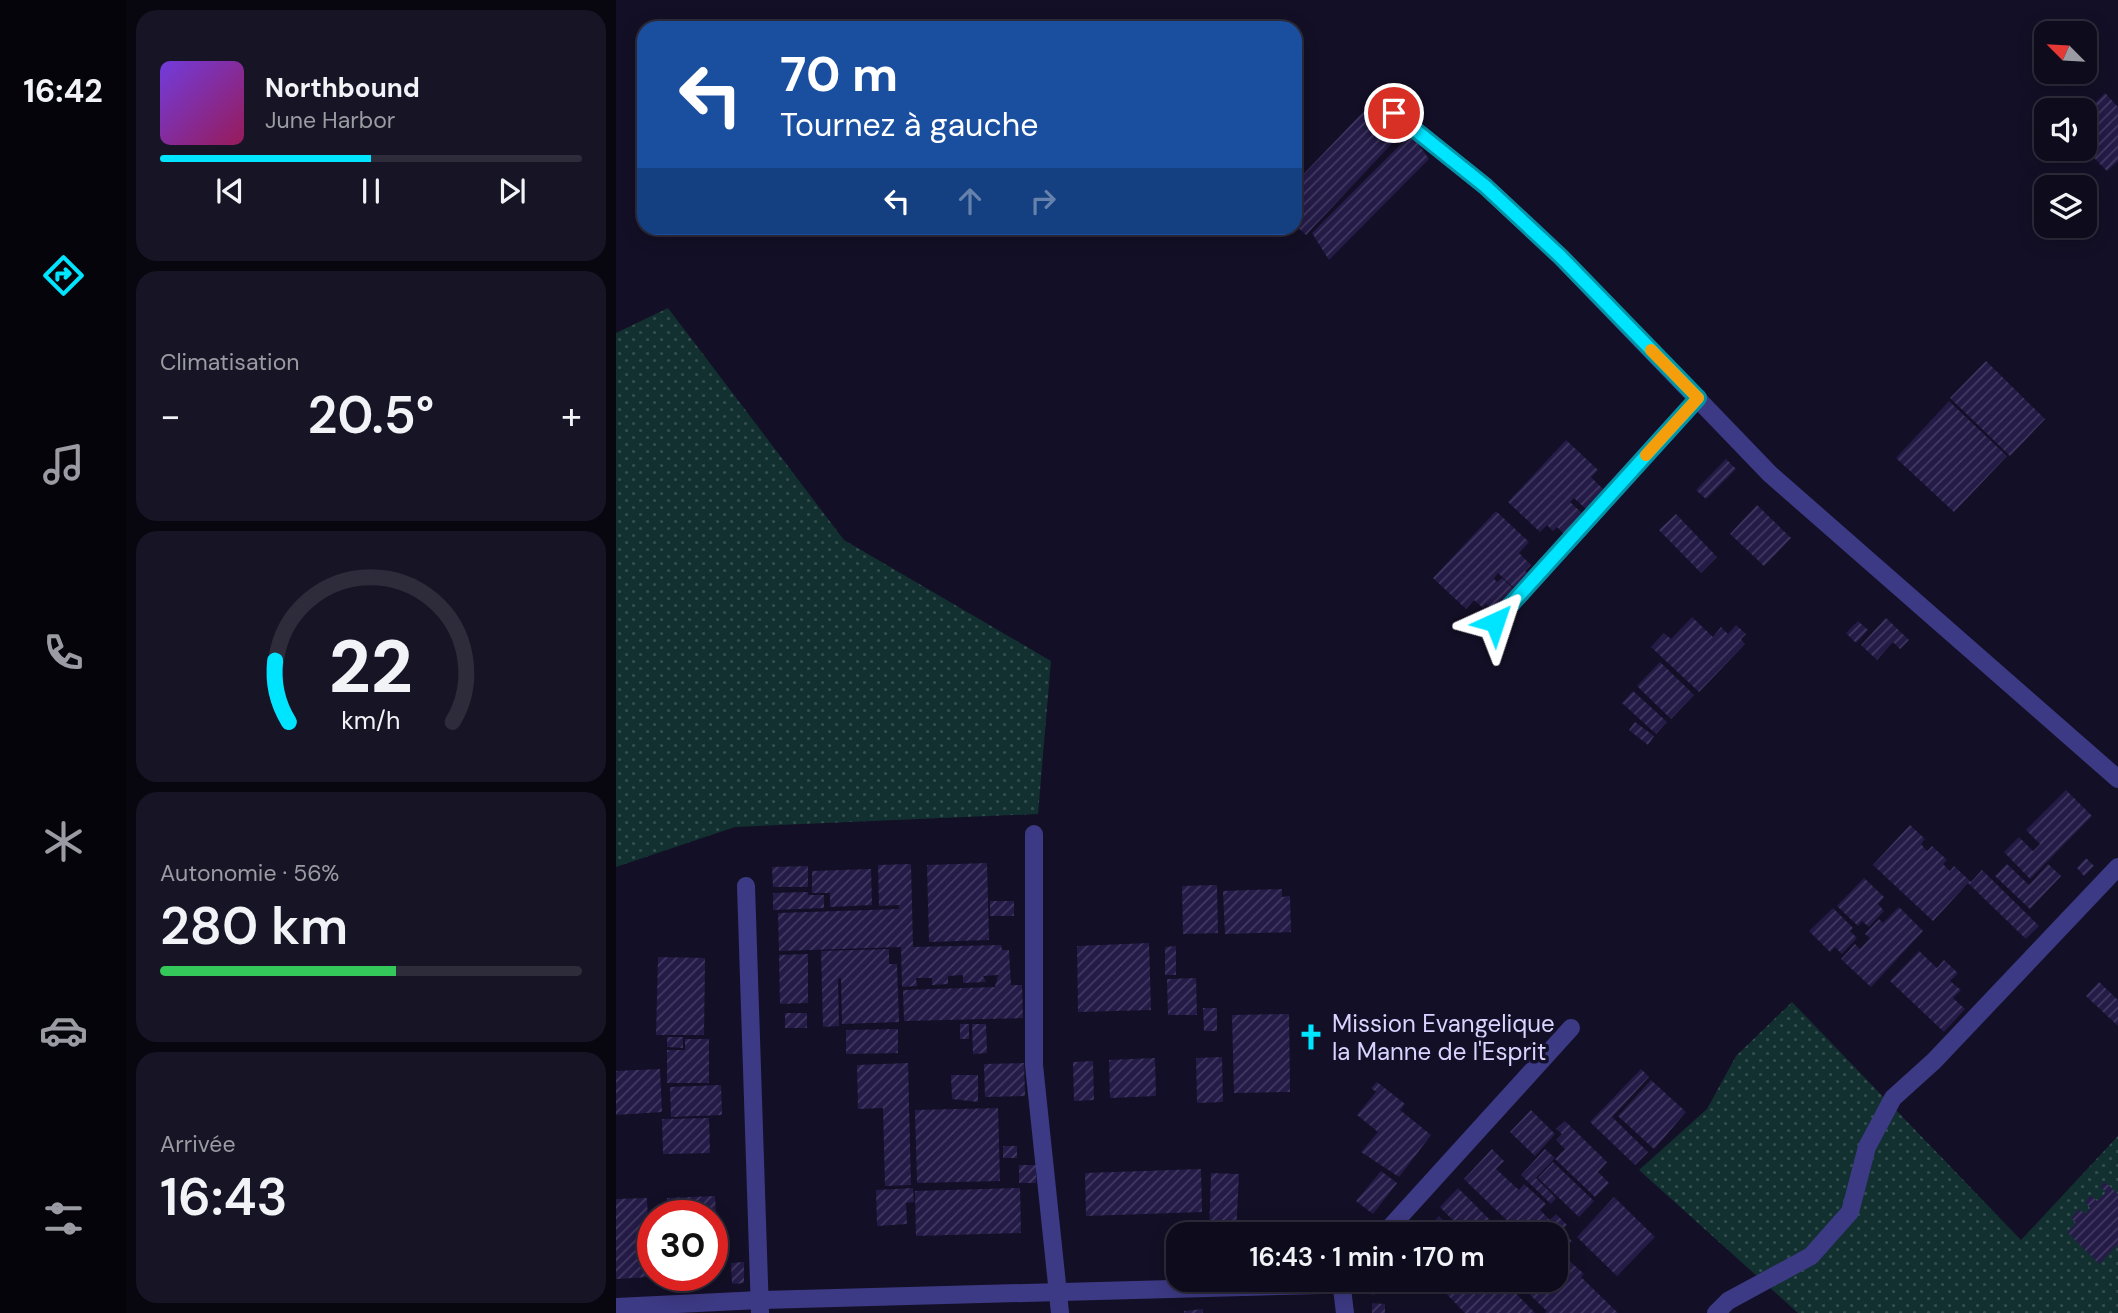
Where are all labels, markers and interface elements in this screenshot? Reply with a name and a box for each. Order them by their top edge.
north arrow [2034,21,2096,84]
map controls [2034,21,2097,238]
text: 70 m [780,42,898,106]
icon: left [665,49,756,140]
text: 16:42 [23,70,103,112]
text: Northbound [265,71,420,105]
pin [1364,83,1424,143]
icon: arrive [1375,94,1413,132]
button: sound [2034,98,2097,161]
text: Tournez à gauche [780,104,1038,146]
text: June Harbor [265,105,395,135]
icon: previous [211,172,249,210]
icon: pause [352,172,390,210]
icon: next [493,172,531,210]
button: layers [2034,175,2097,238]
icon: left [878,182,916,220]
icon: ahead [951,182,989,220]
icon: right [1024,182,1062,220]
icon: directions [39,251,88,300]
text: Climatisation [160,347,299,377]
text: 20.5° [308,381,434,449]
text: − [160,391,181,441]
text: + [561,391,582,441]
icon: music [39,440,88,489]
position arrow [1458,585,1532,659]
text: 22 [329,621,413,716]
icon: phone [39,628,88,677]
text: km/h [341,704,401,737]
icon: climate [39,817,88,866]
text: Autonomie · 56% [160,858,339,888]
text: 280 km [160,892,348,960]
icon: car [39,1006,88,1055]
place label: Mission Evangelique la Manne de l'Esprit [1332,1008,1555,1067]
church icon: Mission Evangelique la Manne de l'Esprit [1296,1022,1326,1052]
text: Arrivée [160,1129,236,1159]
text: 16:43 [160,1163,288,1231]
icon: filters [39,1194,88,1243]
speed limit sign: 30 [637,1200,728,1291]
text: 16:43 · 1 min · 170 m [1250,1240,1484,1274]

